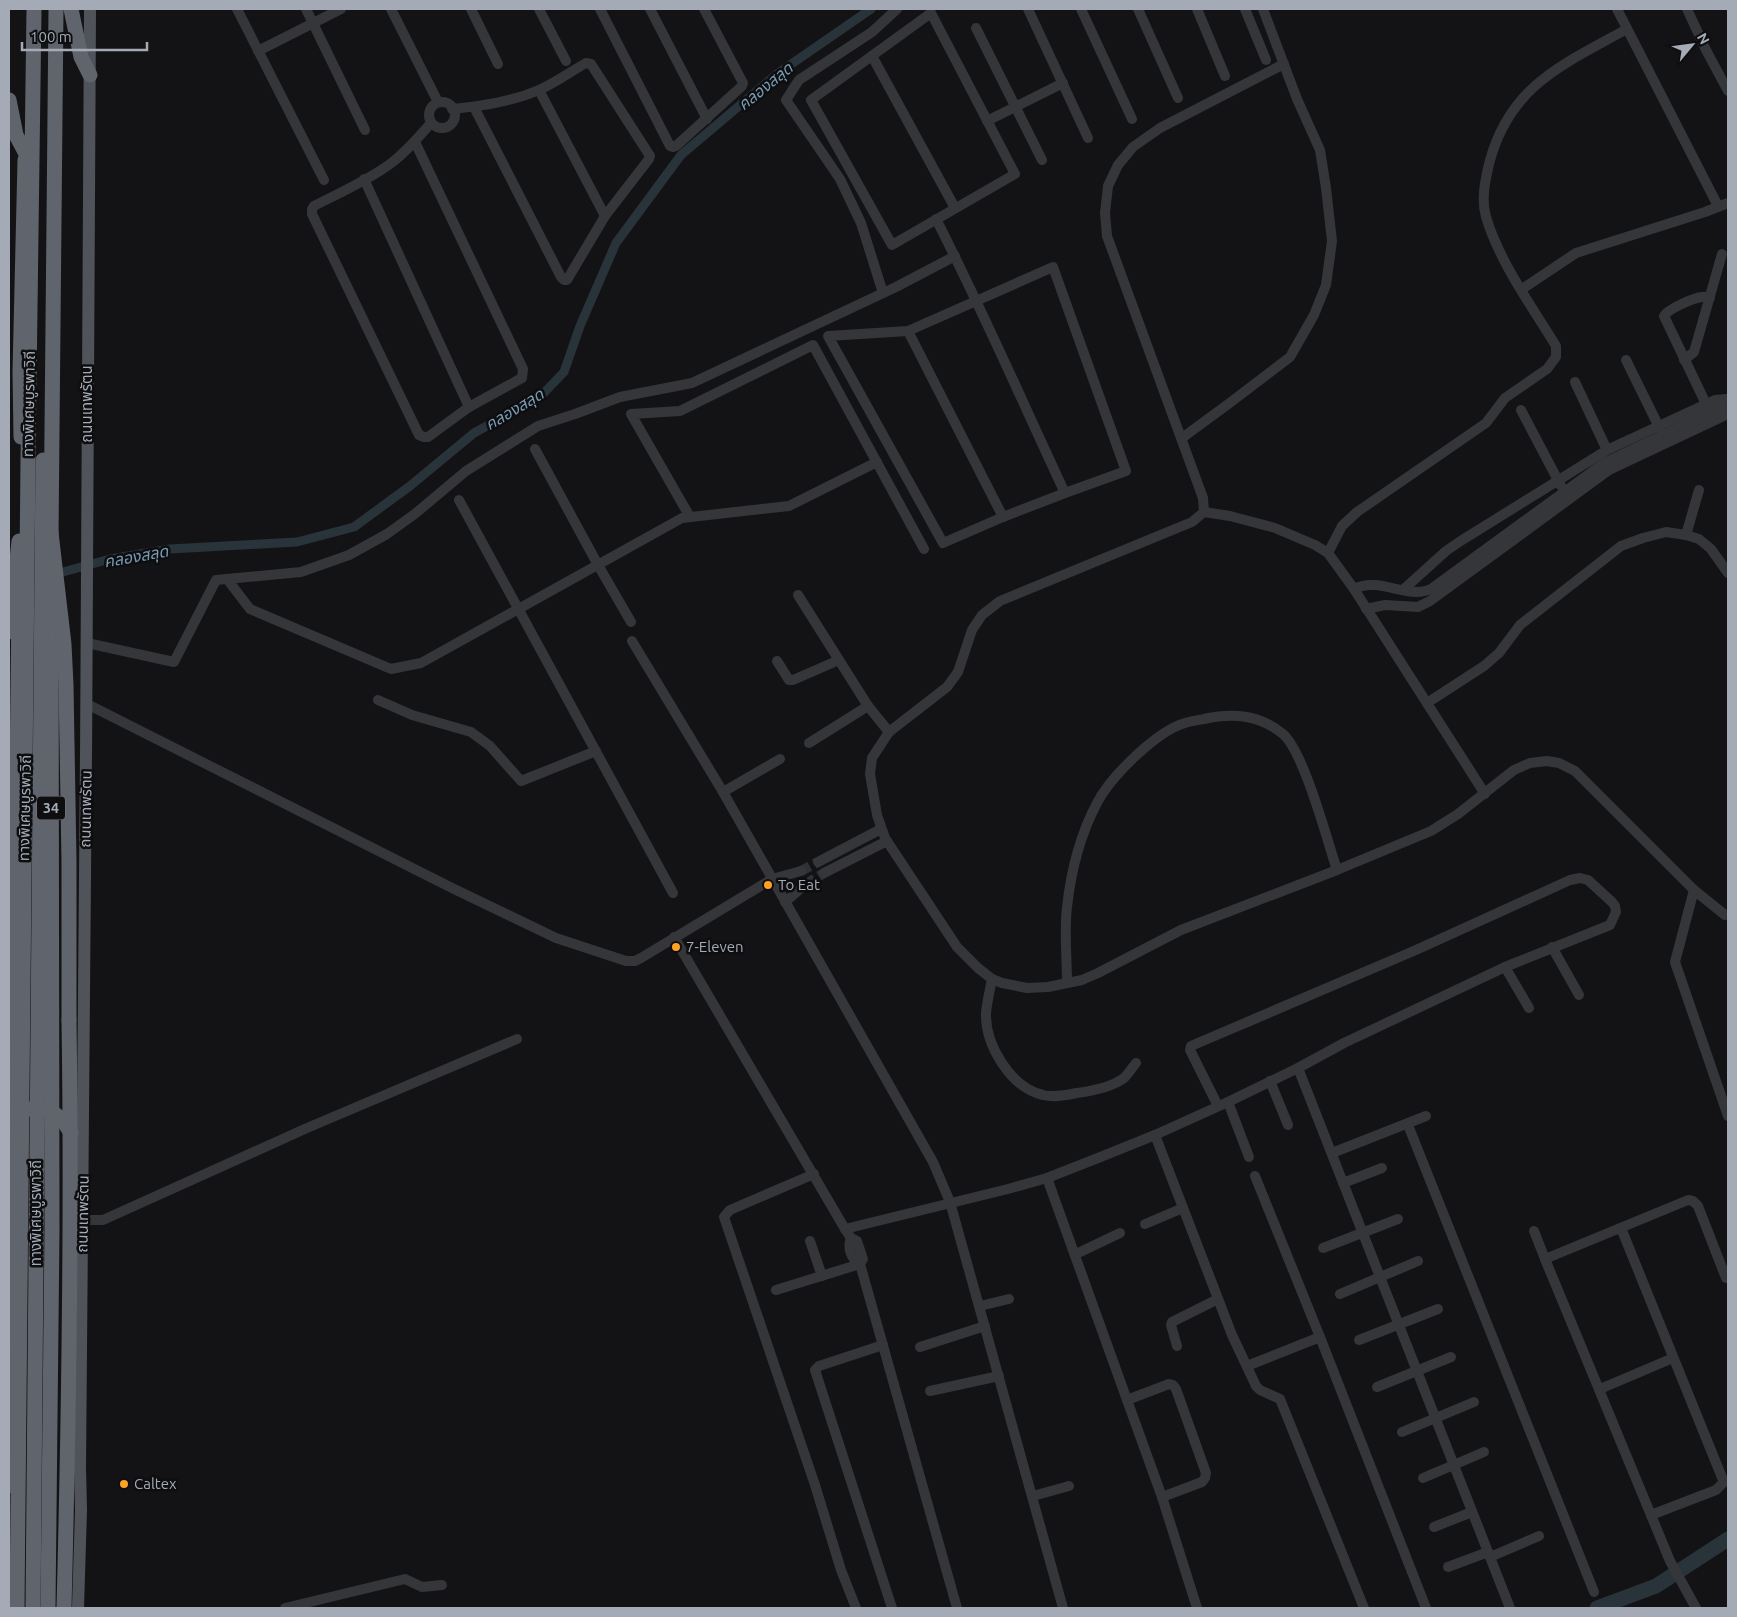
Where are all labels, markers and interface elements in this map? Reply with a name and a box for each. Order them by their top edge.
scale bar [22,20,148,52]
north arrow [1667,20,1717,70]
text: 100 m [30,28,72,45]
text: N [1694,30,1713,47]
water label: คลองสลุด [734,58,798,115]
street label: ทางพิเศษบูรพาวิถี [19,351,39,457]
street label: ถนนเทพรัตน [78,365,95,443]
water label: คลองสลุด [482,384,548,435]
water label: คลองสลุด [102,541,171,572]
street label: ทางพิเศษบูรพาวิถี [15,755,35,861]
street label: ถนนเทพรัตน [76,770,95,848]
road number: 34 [37,796,65,820]
place label: To Eat [778,876,820,893]
marker: To Eat [762,879,774,891]
place label: 7-Eleven [686,938,744,955]
marker: 7-Eleven [670,941,682,953]
street label: ทางพิเศษบูรพาวิถี [27,1160,45,1266]
street label: ถนนเทพรัตน [73,1175,92,1253]
place label: Caltex [134,1475,177,1492]
marker: Caltex [118,1478,130,1490]

